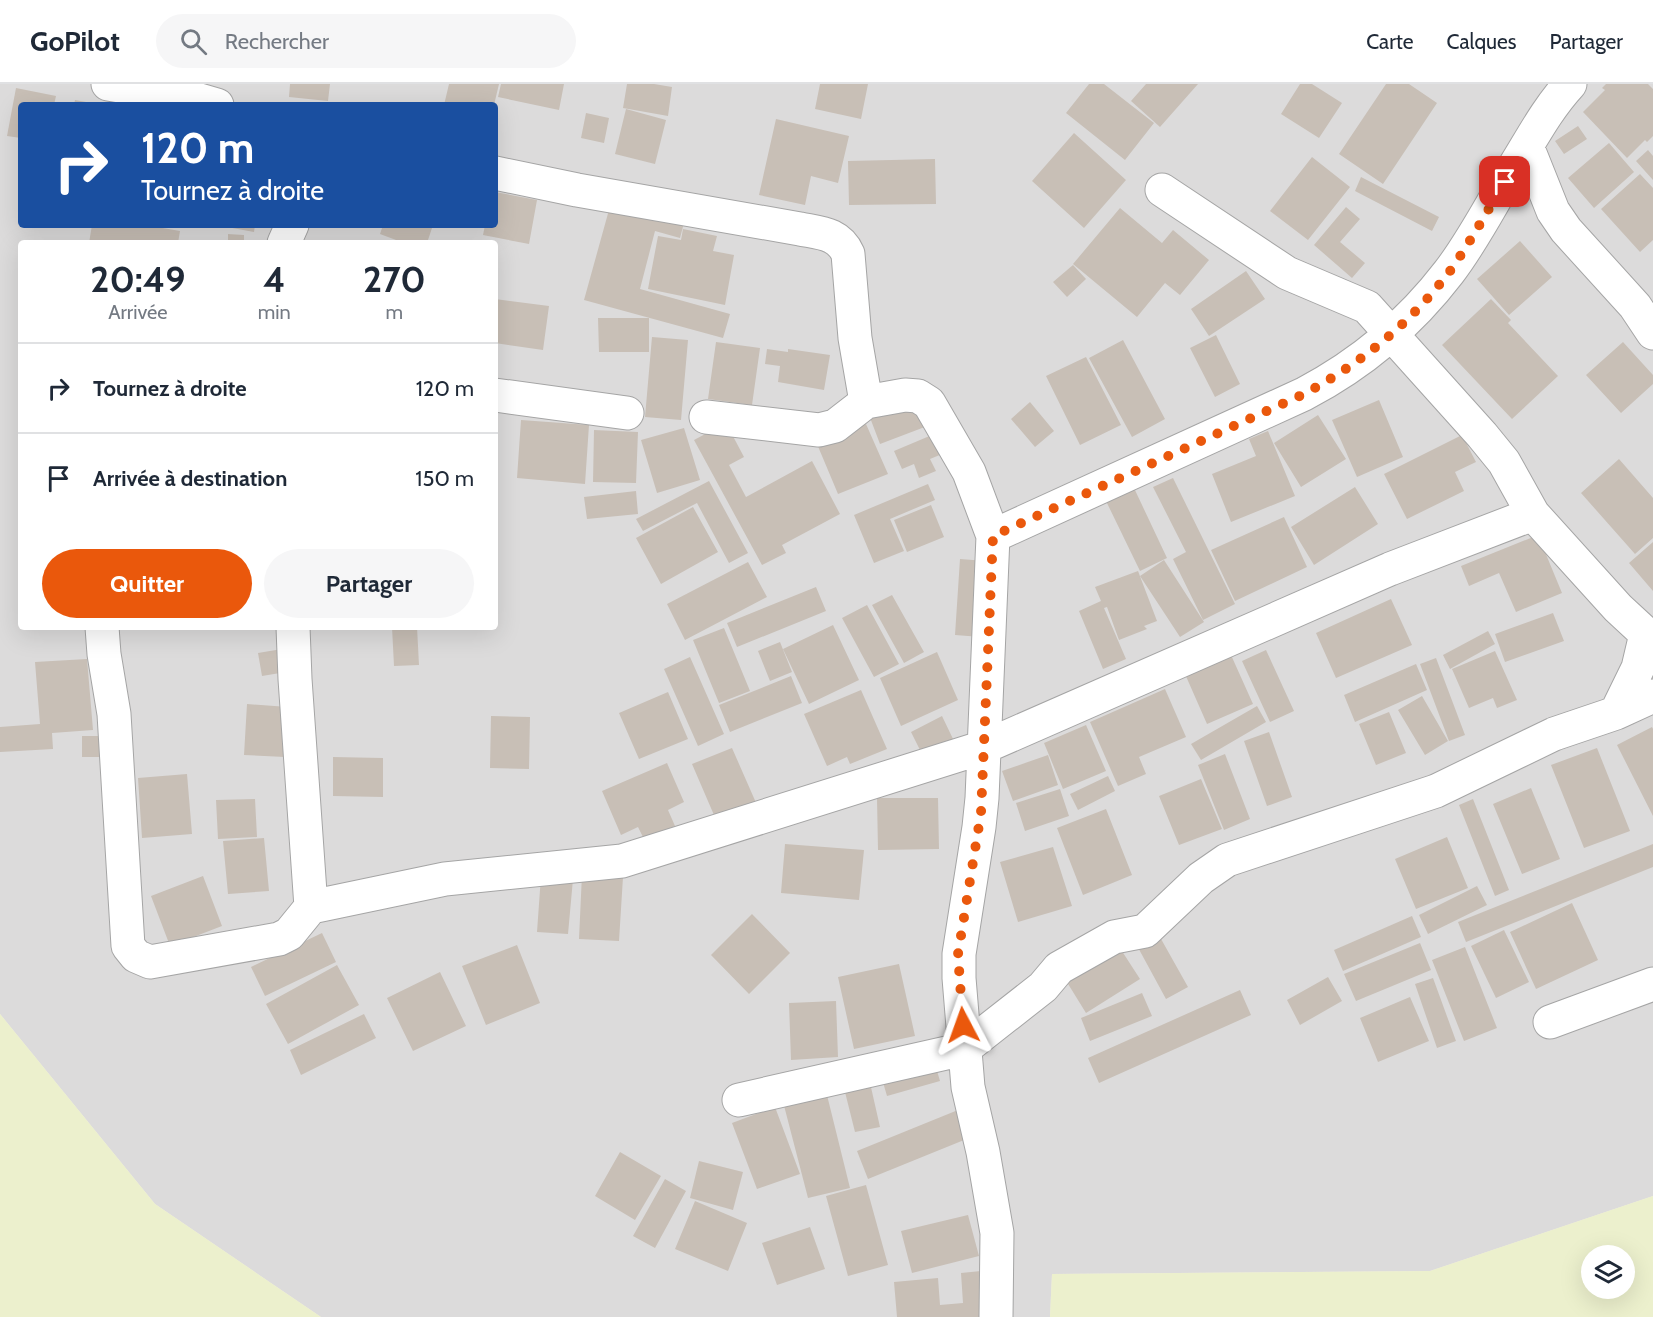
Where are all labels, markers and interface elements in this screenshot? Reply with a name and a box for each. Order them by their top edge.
search box [156,14,576,68]
text: GoPilot [30,24,120,58]
icon: search [177,25,210,58]
text: Rechercher [225,28,329,55]
text: Carte [1366,29,1414,54]
text: Calques [1447,29,1517,54]
text: Partager [1550,29,1623,54]
text: 120 m [141,122,254,174]
icon: right [42,126,120,204]
pin [1479,156,1530,207]
icon: arrive [1488,165,1521,198]
text: Tournez à droite [141,174,324,207]
text: 20:49 [90,257,185,301]
text: 4 [263,257,285,301]
text: 270 [363,257,426,301]
text: Arrivée [108,300,168,324]
text: min [258,300,291,324]
text: m [386,300,403,324]
icon: right [42,372,75,405]
text: Tournez à droite [93,375,247,402]
text: 120 m [416,375,474,402]
icon: arrive [42,462,75,495]
text: Arrivée à destination [93,465,287,492]
text: 150 m [415,465,474,492]
button: Quitter [42,549,252,618]
button: Partager [264,549,474,618]
position arrow [931,993,995,1057]
map controls [1581,1245,1635,1299]
button: layers [1581,1245,1635,1299]

